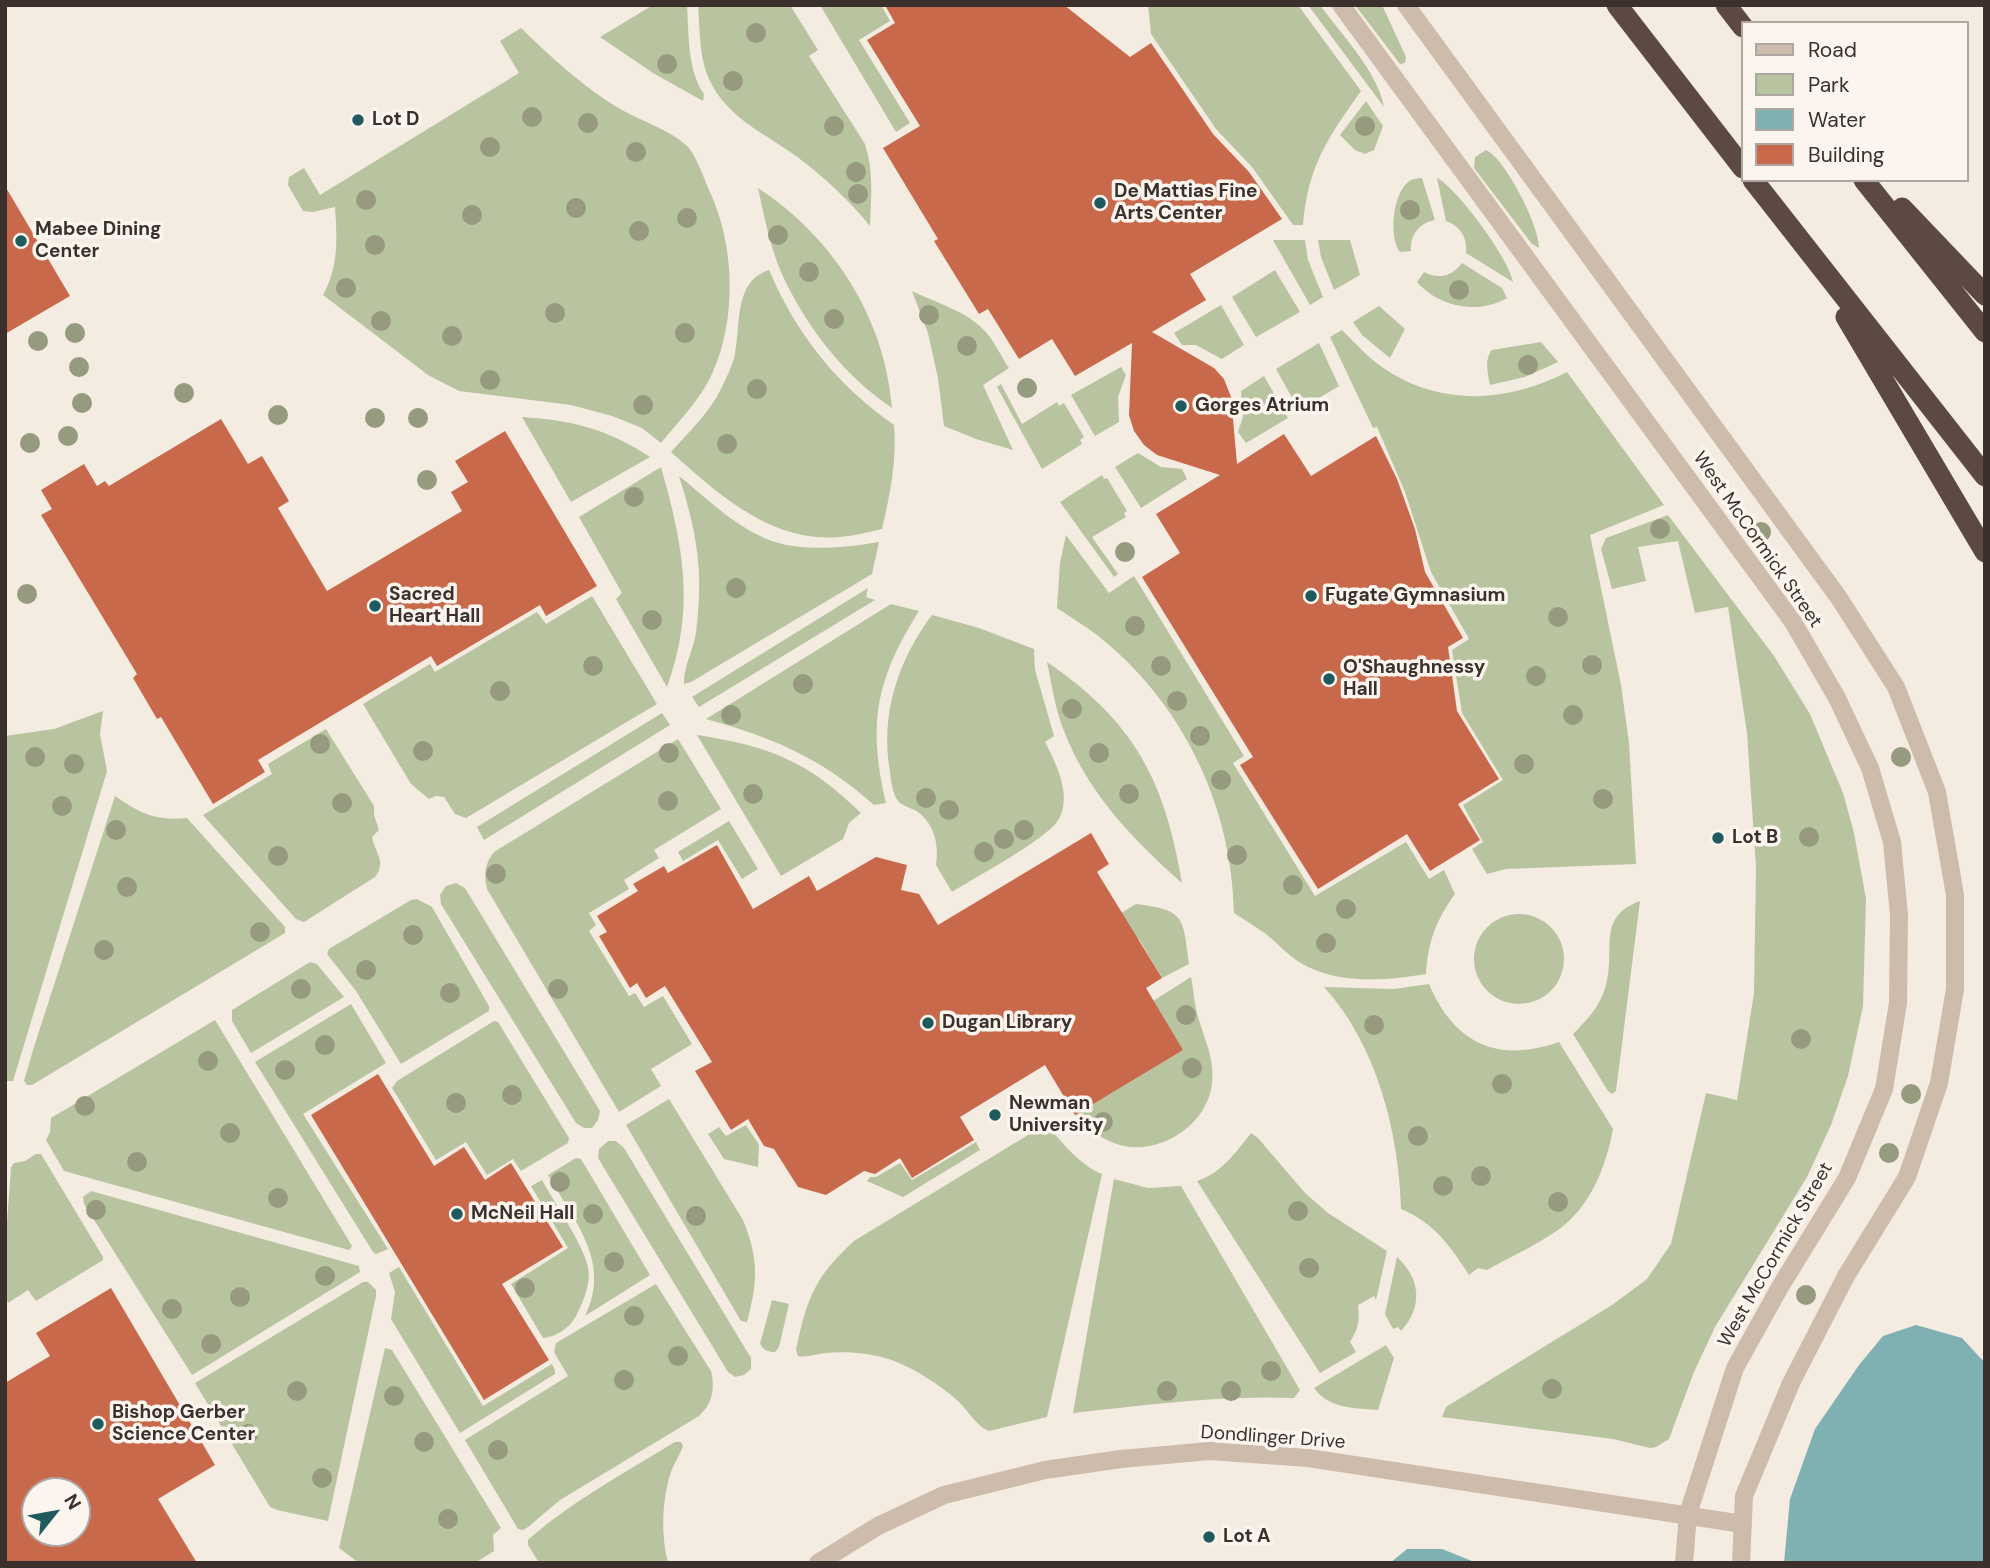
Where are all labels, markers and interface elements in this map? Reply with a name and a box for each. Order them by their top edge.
legend [1742,21,1969,182]
text: Road [1808,36,1857,64]
text: Park [1808,71,1849,99]
text: Water [1808,106,1866,134]
place label: Lot D [372,109,420,131]
marker: Lot D [350,112,366,128]
text: Building [1808,141,1884,169]
place label: De Mattias Fine Arts Center [1114,181,1257,225]
marker: De Mattias Fine Arts Center [1092,195,1108,211]
place label: Mabee Dining Center [35,219,161,263]
marker: Mabee Dining Center [13,233,29,249]
place label: Gorges Atrium [1195,395,1329,417]
marker: Gorges Atrium [1173,398,1189,414]
street label: West McCormick Street [1688,448,1826,632]
place label: Sacred Heart Hall [389,584,480,628]
place label: Fugate Gymnasium [1325,585,1505,607]
marker: Fugate Gymnasium [1303,588,1319,604]
marker: Sacred Heart Hall [367,598,383,614]
place label: O'Shaughnessy Hall [1343,657,1485,701]
marker: O'Shaughnessy Hall [1321,671,1337,687]
place label: Lot B [1732,827,1778,849]
marker: Lot B [1710,830,1726,846]
place label: Dugan Library [942,1012,1072,1034]
marker: Dugan Library [920,1015,936,1031]
place label: Newman University [1009,1093,1103,1137]
marker: Newman University [987,1107,1003,1123]
street label: West McCormick Street [1714,1159,1838,1351]
place label: McNeil Hall [471,1203,574,1225]
marker: McNeil Hall [449,1206,465,1222]
place label: Bishop Gerber Science Center [112,1402,255,1446]
marker: Bishop Gerber Science Center [90,1416,106,1432]
street label: Dondlinger Drive [1200,1422,1346,1454]
north arrow [21,1477,91,1547]
text: N [58,1490,87,1514]
place label: Lot A [1223,1526,1271,1548]
marker: Lot A [1201,1529,1217,1545]

